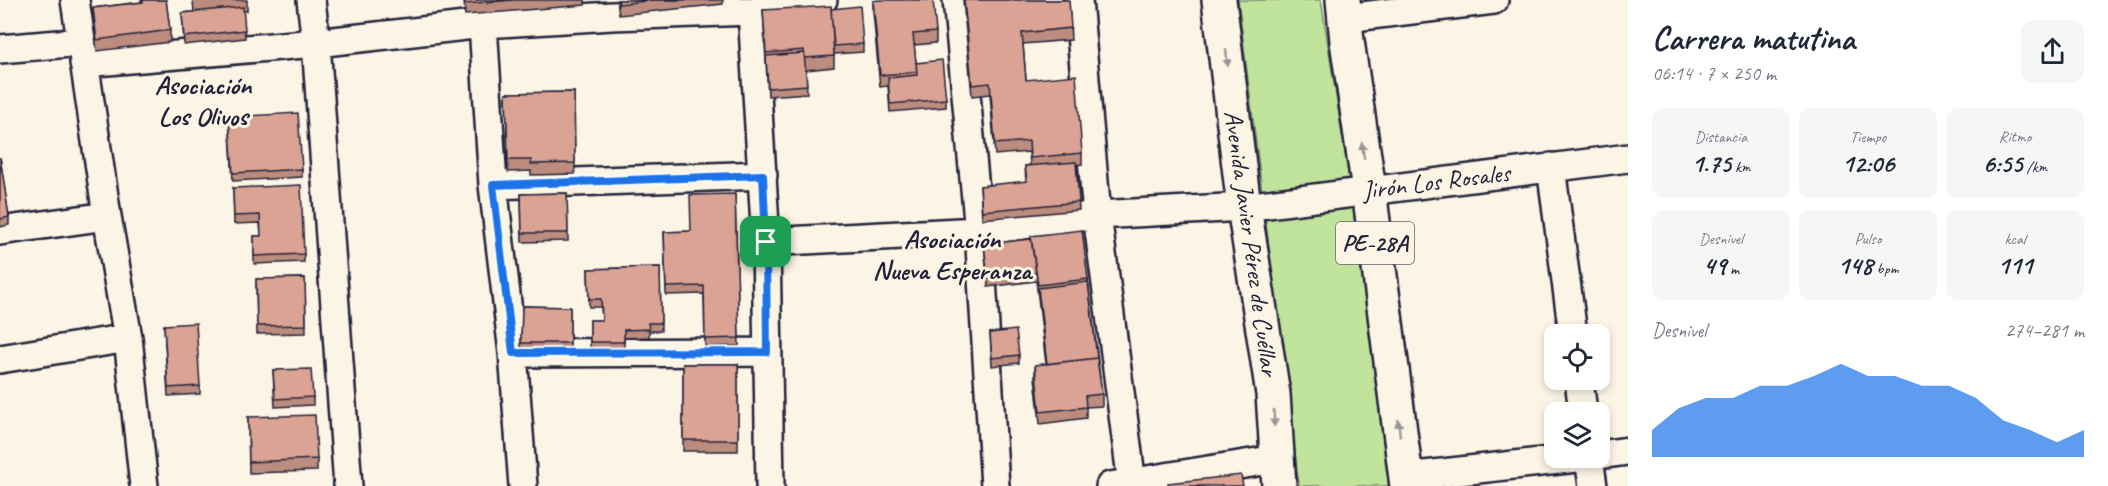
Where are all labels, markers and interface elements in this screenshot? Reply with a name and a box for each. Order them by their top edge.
text: Carrera matutina [1652,17,1855,59]
button: share [2021,20,2084,83]
one-way arrow [1222,49,1231,68]
text: 06:14 · 7 × 250 m [1652,61,1776,86]
district label: Asociación Los Olivos [155,68,253,133]
street label: Avenida Javier Pérez de Cuéllar [1217,108,1287,380]
text: Distancia [1695,127,1747,147]
text: Tiempo [1850,127,1886,147]
text: Ritmo [1999,127,2031,147]
one-way arrow [1358,142,1367,161]
text: 1.75 [1691,147,1731,180]
text: 12:06 [1842,147,1894,180]
text: 6:55 [1983,147,2023,180]
street label: Jirón Los Rosales [1358,156,1514,207]
text: km [1731,157,1751,177]
text: /km [2023,157,2047,177]
pin [740,216,791,267]
district label: Asociación Nueva Esperanza [873,222,1034,287]
road number: PE-28A [1336,222,1414,264]
icon: arrive [749,225,782,258]
text: Desnivel [1699,229,1743,249]
text: Pulso [1855,229,1881,249]
text: kcal [2004,229,2026,249]
text: 49 [1703,249,1726,282]
text: 148 [1838,249,1873,282]
text: 111 [1997,249,2033,282]
text: m [1726,259,1739,279]
text: bpm [1873,259,1898,279]
text: Desnivel [1652,318,1706,343]
text: 274–281 m [2005,318,2084,343]
map controls [1544,324,1610,468]
button: locate [1544,324,1610,390]
button: layers [1544,402,1610,468]
one-way arrow [1269,408,1279,427]
one-way arrow [1395,418,1404,437]

